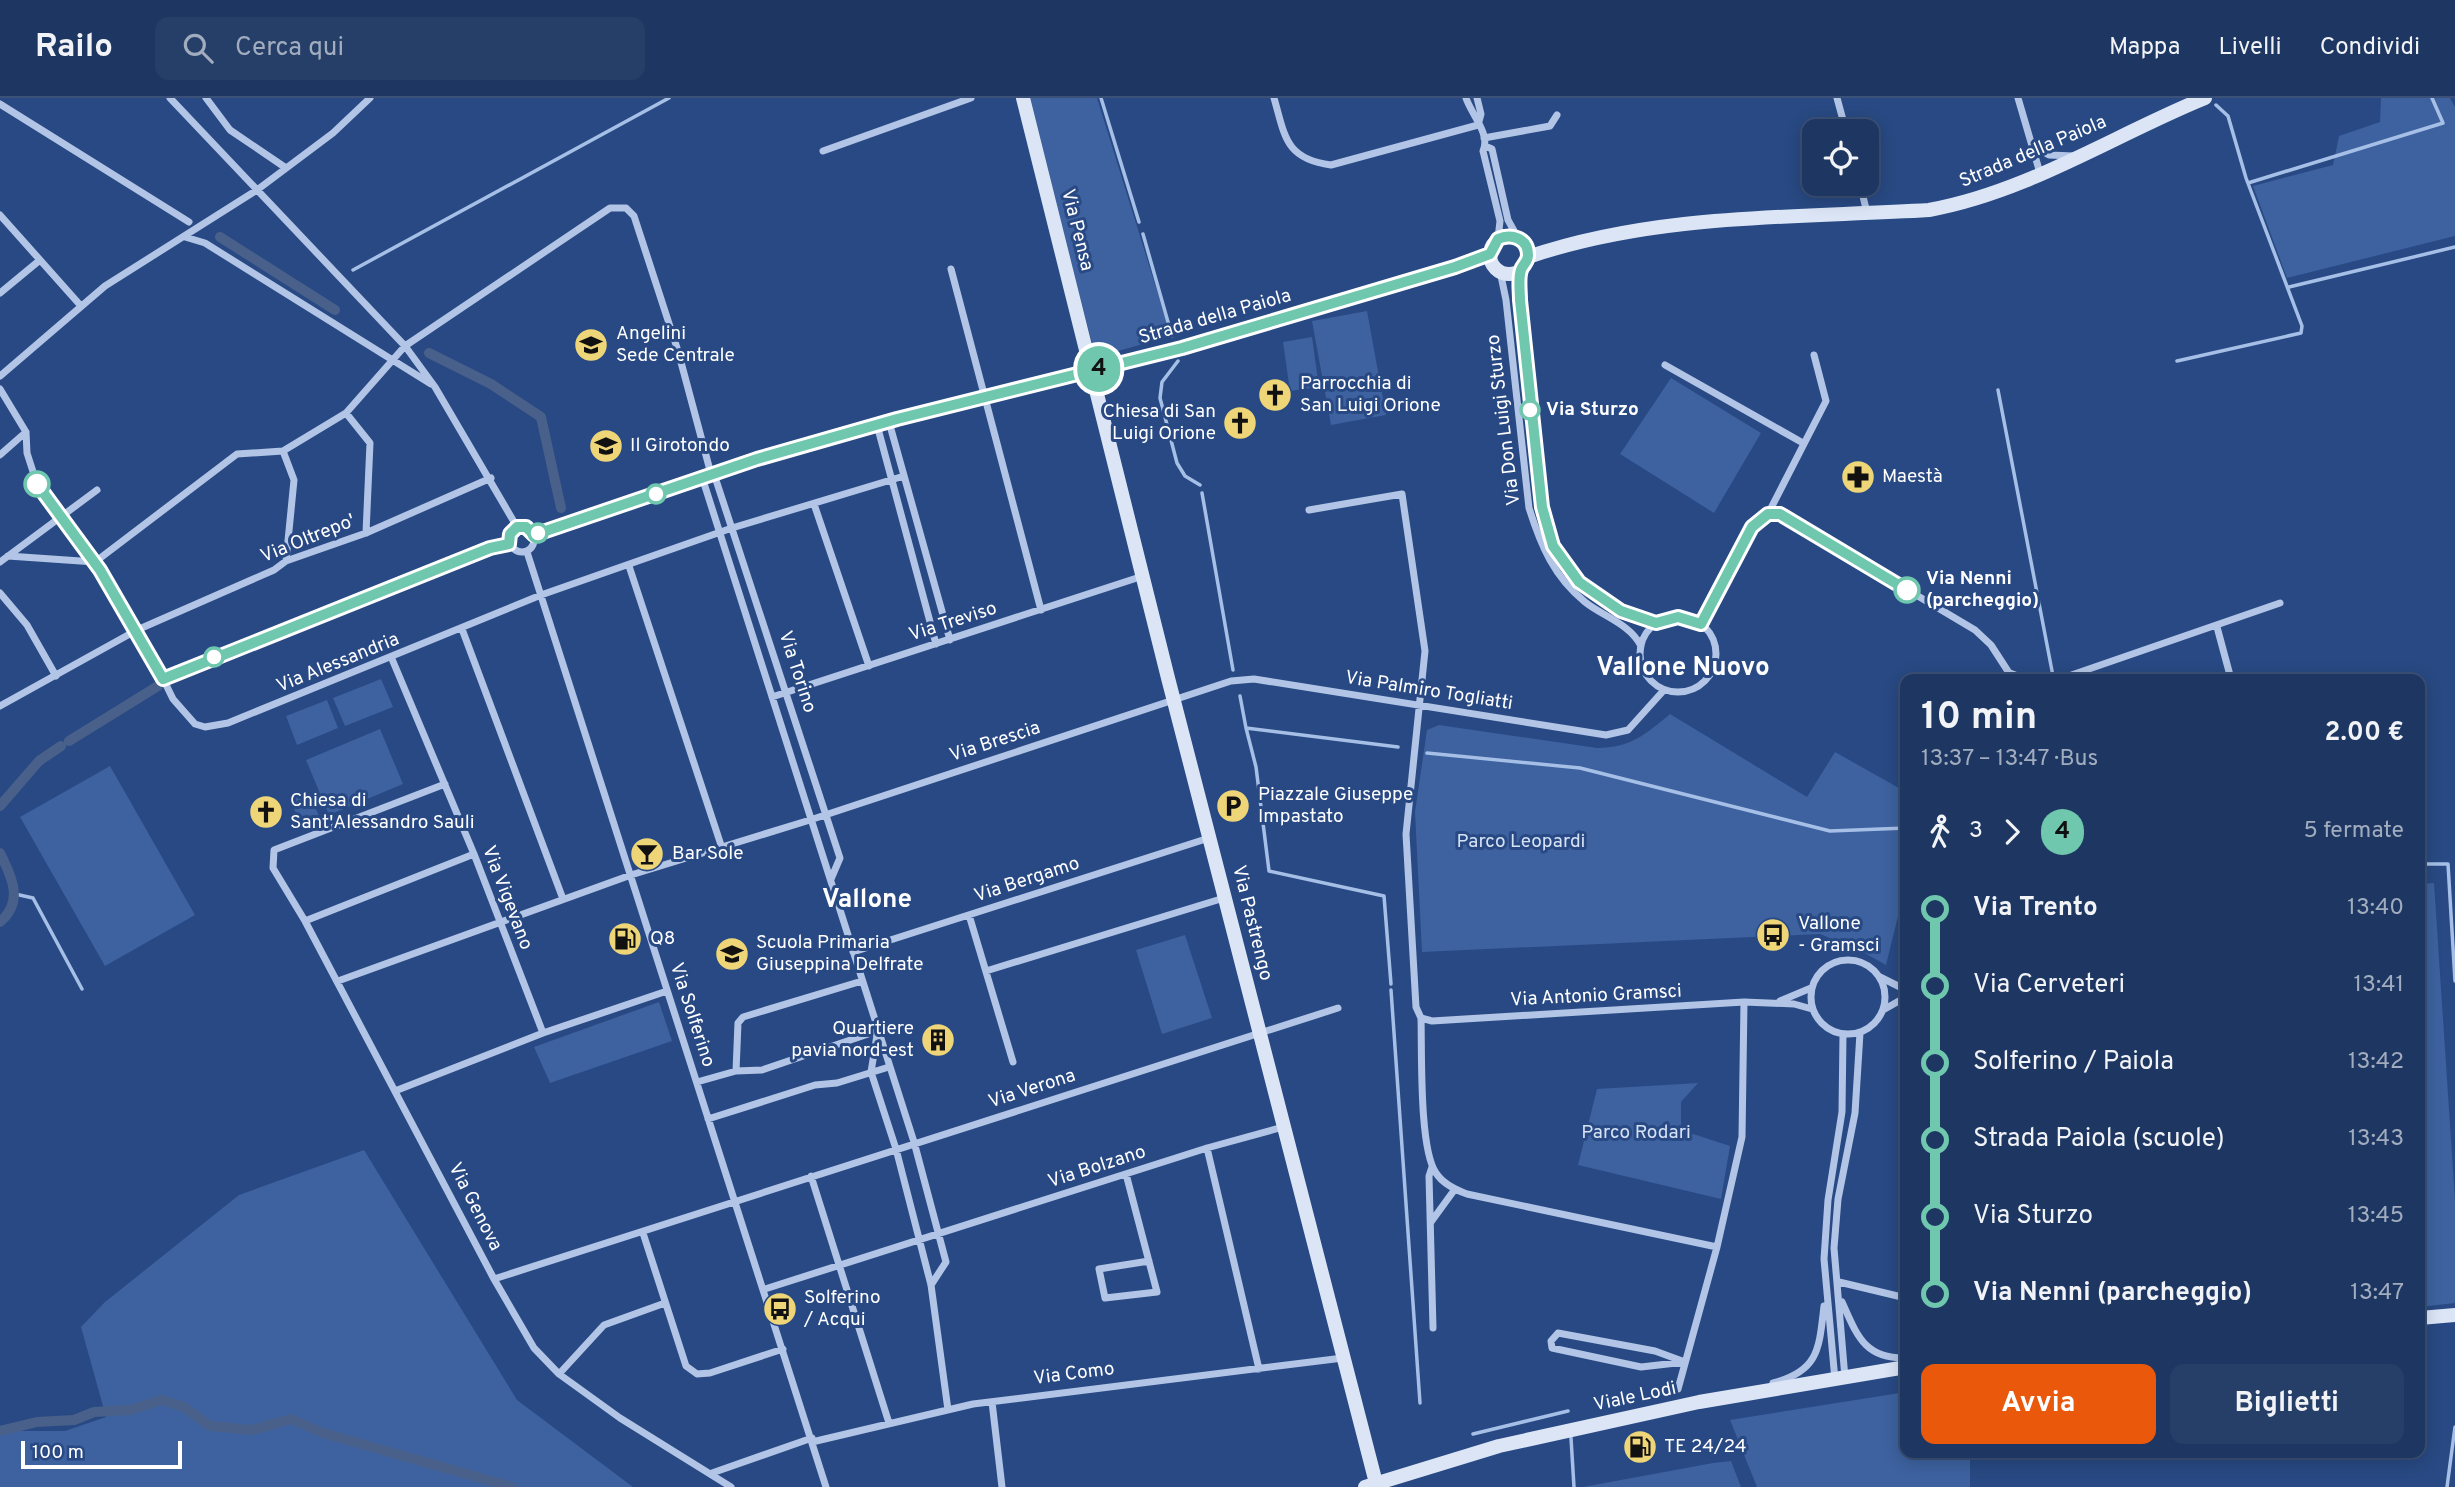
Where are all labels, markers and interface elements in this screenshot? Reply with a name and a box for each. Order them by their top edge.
search box [155,17,645,80]
text: Railo [35,27,113,69]
icon: search [179,29,217,67]
text: Cerca qui [235,32,344,65]
text: Mappa [2109,33,2180,63]
text: Livelli [2218,33,2282,63]
text: Condividi [2320,33,2420,63]
street label: Strada della Paiola [1956,110,2110,194]
map controls [1802,119,1879,196]
button: locate [1802,119,1879,196]
street label: Via Pensa [1055,187,1099,273]
street label: Strada della Paiola [1136,284,1294,350]
place label: Angelini Sede Centrale [616,322,735,368]
school or university icon: Angelini Sede Centrale [572,326,610,364]
street label: Via Don Luigi Sturzo [1482,333,1526,507]
line badge: 4 [1076,346,1122,392]
text: 4 [1091,354,1107,384]
place label: Parrocchia di San Luigi Orione [1300,372,1441,418]
church icon: Parrocchia di San Luigi Orione [1256,376,1294,414]
place label: Via Sturzo [1546,398,1639,422]
place label: Chiesa di San Luigi Orione [1103,400,1216,446]
marker: Via Sturzo [1520,400,1540,420]
church icon: Chiesa di San Luigi Orione [1221,404,1259,442]
school or university icon: Il Girotondo [587,427,625,465]
place label: Il Girotondo [630,434,730,458]
pharmacy icon: Maestà [1839,458,1877,496]
place label: Maestà [1882,465,1943,489]
unlabelled marker [24,471,50,497]
unlabelled marker [646,484,666,504]
street label: Via Oltrepo' [257,509,359,569]
unlabelled marker [528,523,548,543]
place label: Via Nenni (parcheggio) [1926,567,2039,613]
marker: Via Nenni (parcheggio) [1894,577,1920,603]
street label: Via Treviso [906,597,1000,647]
street label: Via Alessandria [273,627,403,699]
street label: Via Torino [773,628,821,716]
unlabelled marker [204,647,224,667]
district label: Vallone Nuovo [1596,652,1770,685]
street label: Via Palmiro Togliatti [1343,666,1515,716]
text: 10 min [1921,694,2037,743]
street label: Via Brescia [947,716,1043,768]
text: 2.00 € [2324,717,2404,750]
text: 13:37 – 13:47 · Bus [1921,745,2098,774]
place label: Piazzale Giuseppe Impastato [1258,783,1413,829]
parking icon: Piazzale Giuseppe Impastato [1214,787,1252,825]
place label: Chiesa di Sant'Alessandro Sauli [290,789,475,835]
church icon: Chiesa di Sant'Alessandro Sauli [247,793,285,831]
icon: walk [1921,813,1959,851]
icon: forward [1993,813,2031,851]
text: 3 [1969,817,1983,846]
text: 4 [2055,817,2070,847]
text: 5 fermate [2304,817,2404,846]
park label: Parco Leopardi [1457,830,1585,854]
bar icon: Bar Sole [628,835,666,873]
street label: Via Vigevano [476,842,538,954]
place label: Bar Sole [672,842,744,866]
street label: Via Bergamo [971,852,1083,908]
street label: Via Pastrengo [1226,863,1278,983]
district label: Vallone [822,884,912,917]
text: Via Trento [1973,892,2098,925]
text: 13:40 [2347,894,2404,923]
place label: Vallone - Gramsci [1798,912,1880,958]
bus stop icon: Vallone - Gramsci [1754,916,1792,954]
fuel station icon: Q8 [606,920,644,958]
place label: Q8 [650,927,675,951]
place label: Scuola Primaria Giuseppina Delfrate [756,931,923,977]
school or university icon: Scuola Primaria Giuseppina Delfrate [713,935,751,973]
street label: Via Solferino [664,960,720,1070]
text: Via Cerveteri [1973,969,2125,1002]
text: 13:41 [2354,971,2404,1000]
street label: Via Antonio Gramsci [1510,980,1682,1012]
place label: Quartiere pavia nord-est [791,1017,914,1063]
building icon: Quartiere pavia nord-est [919,1021,957,1059]
text: Solferino / Paiola [1973,1046,2174,1079]
text: 13:42 [2348,1048,2404,1077]
street label: Via Verona [985,1064,1079,1114]
park label: Parco Rodari [1581,1121,1691,1145]
text: Strada Paiola (scuole) [1973,1123,2225,1156]
text: 13:43 [2348,1125,2404,1154]
street label: Via Bolzano [1045,1140,1149,1194]
street label: Via Genova [443,1159,507,1255]
text: Via Sturzo [1973,1200,2093,1233]
text: 13:45 [2348,1202,2404,1231]
text: Via Nenni (parcheggio) [1973,1277,2252,1310]
text: 13:47 [2350,1279,2404,1308]
place label: Solferino / Acqui [803,1286,881,1332]
bus stop icon: Solferino / Acqui [761,1290,799,1328]
street label: Via Como [1032,1357,1116,1391]
button: Avvia [1921,1364,2156,1444]
button: Biglietti [2170,1364,2404,1444]
street label: Viale Lodi [1591,1377,1679,1417]
fuel station icon: TE 24/24 [1621,1428,1659,1466]
place label: TE 24/24 [1664,1435,1747,1459]
scale bar [21,1438,182,1470]
text: 100 m [32,1441,84,1465]

